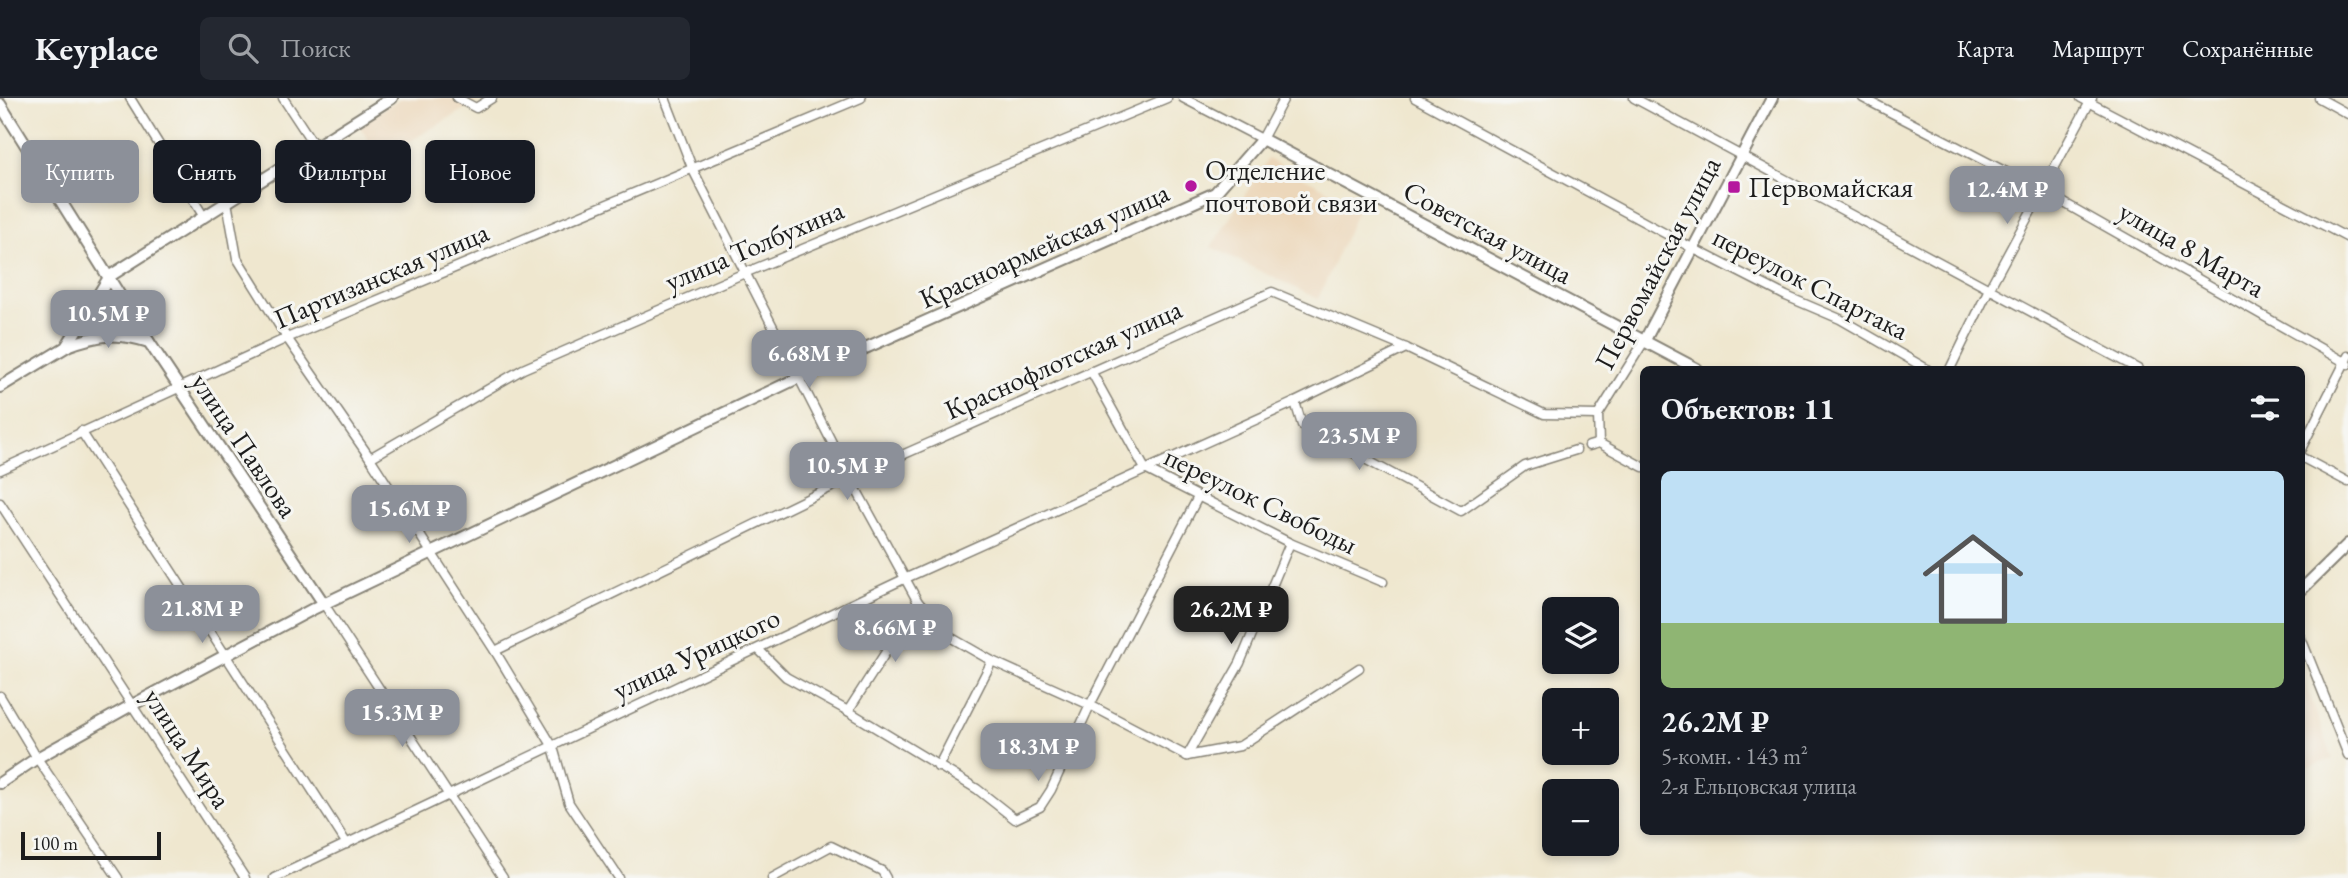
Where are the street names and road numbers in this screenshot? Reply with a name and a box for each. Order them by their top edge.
street label: Первомайская улица [1586,150,1729,376]
street label: Советская улица [1397,172,1580,292]
street label: Красноармейская улица [913,173,1175,316]
street label: улица Толбухина [659,191,850,299]
street label: улица 8 Марта [2112,193,2272,306]
street label: Партизанская улица [268,213,495,337]
street label: переулок Спартака [1707,218,1916,348]
street label: Краснофлотская улица [939,290,1188,428]
street label: улица Павлова [183,366,307,525]
street label: переулок Свободы [1159,438,1363,562]
street label: улица Урицкого [607,599,785,707]
street label: улица Мира [136,681,241,816]

